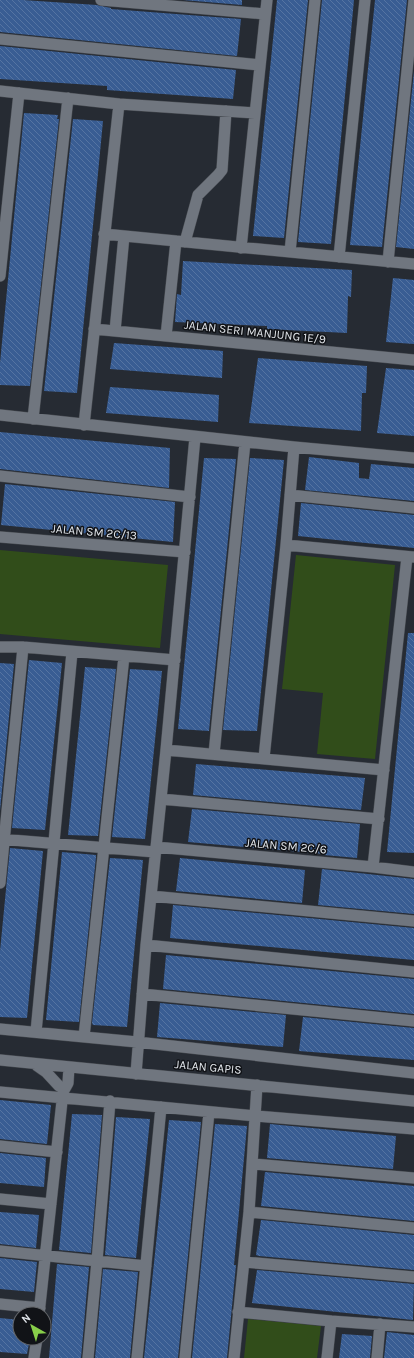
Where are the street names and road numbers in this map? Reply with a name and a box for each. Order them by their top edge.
street label: JALAN SERI MANJUNG 1E/9 [183,318,327,346]
street label: JALAN SM 2C/13 [50,521,138,543]
street label: JALAN SM 2C/6 [245,835,328,857]
street label: JALAN GAPIS [174,1057,242,1077]

